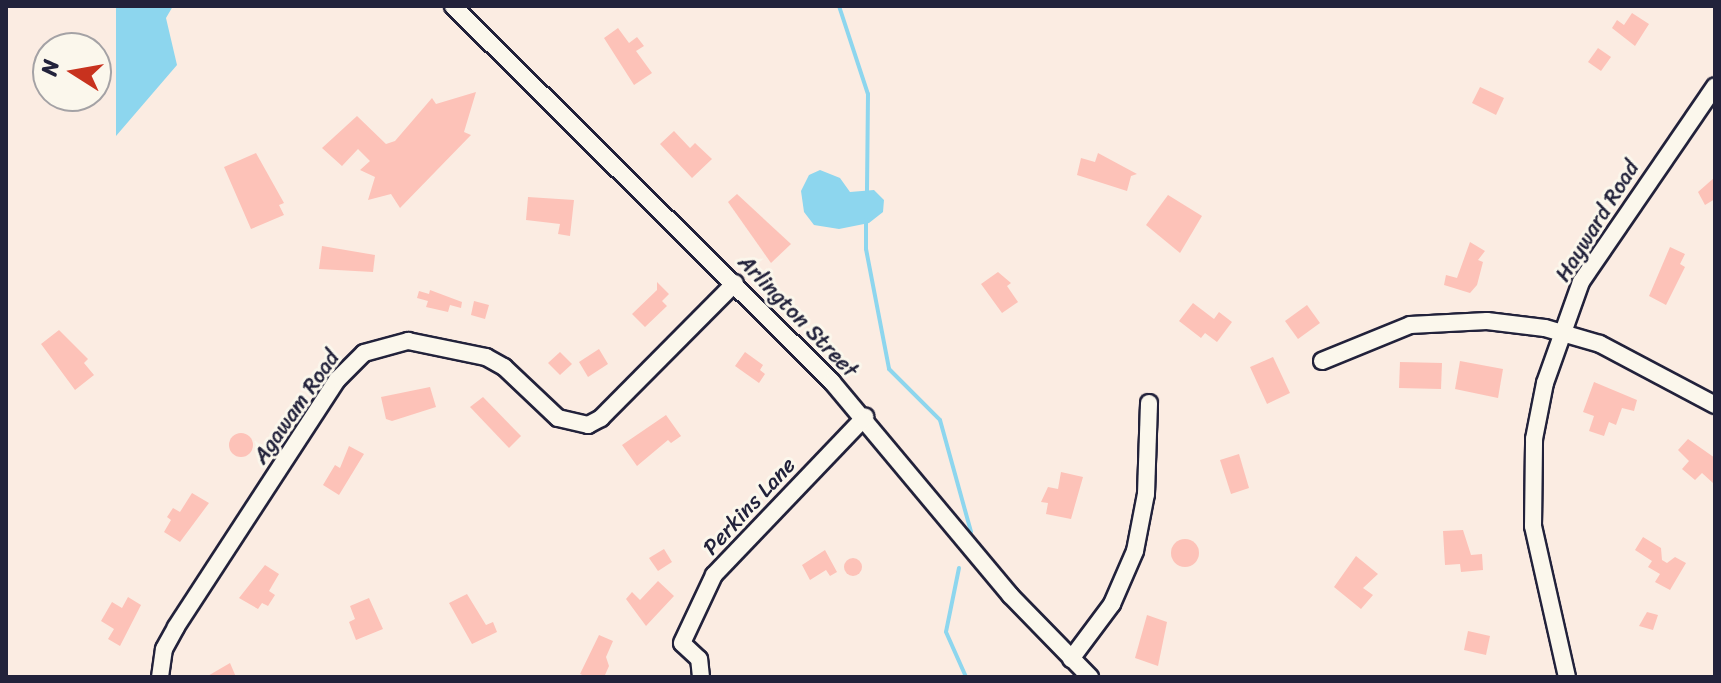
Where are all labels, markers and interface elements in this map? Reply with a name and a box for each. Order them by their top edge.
north arrow [32,32,112,112]
text: N [29,57,71,79]
street label: Hayward Road [1549,156,1645,286]
street label: Arlington Street [733,249,863,383]
street label: Agawam Road [247,345,345,469]
street label: Perkins Lane [697,452,801,560]

